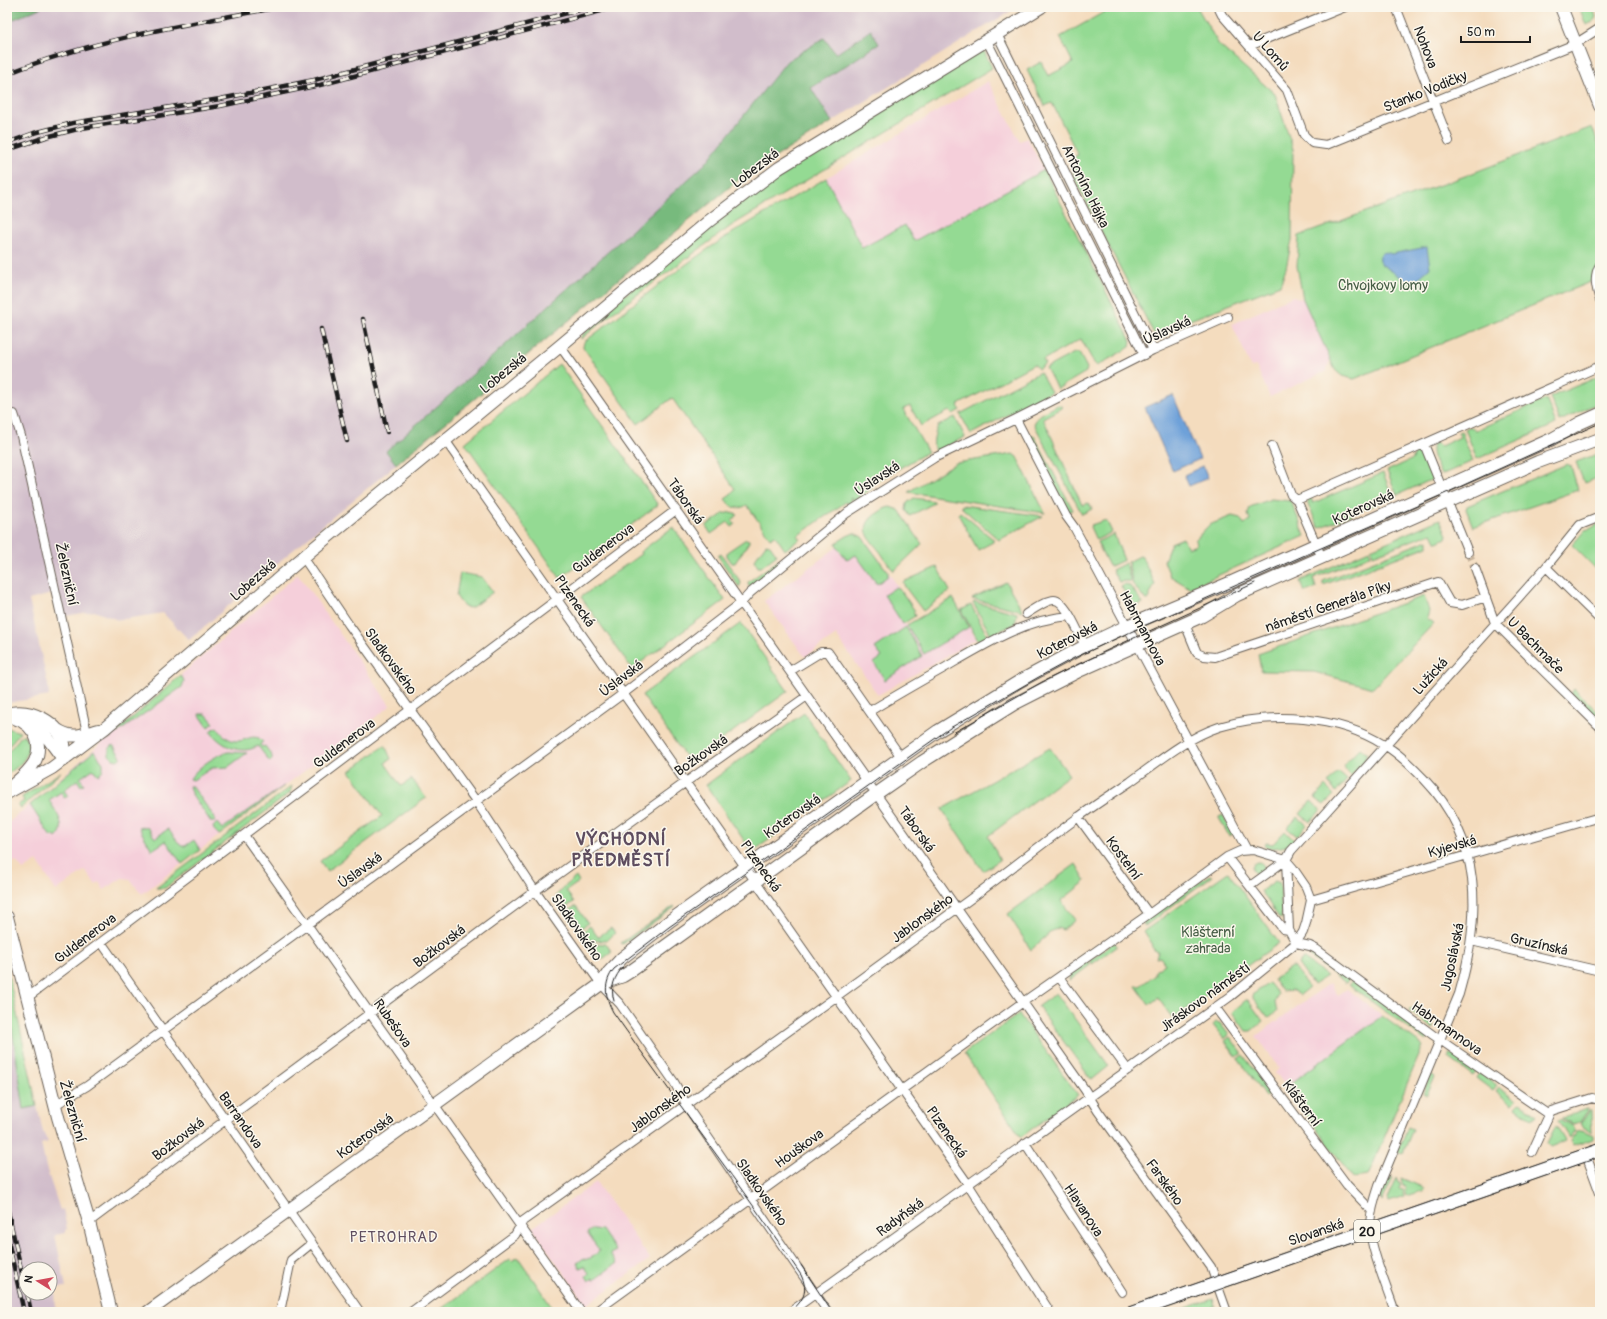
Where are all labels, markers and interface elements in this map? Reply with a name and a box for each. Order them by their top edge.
scale bar [1461,18,1530,44]
street label: Nohova [1410,24,1441,71]
text: 50 m [1467,25,1495,40]
street label: U Lomů [1249,28,1292,75]
street label: Stanko Vodičky [1381,67,1469,116]
street label: Antonína Hájka [1058,142,1113,231]
street label: Lobezská [728,145,782,192]
park label: Chvojkovy lomy [1338,277,1428,294]
street label: Úslavská [1141,312,1194,348]
street label: Lobezská [477,349,530,397]
street label: Úslavská [852,458,903,499]
street label: Táborská [664,475,708,528]
street label: Koterovská [1330,486,1397,529]
street label: Guldenerova [569,520,638,577]
street label: Železniční [52,541,81,607]
street label: Lobezská [227,556,280,605]
street label: Plzenecká [551,572,599,630]
street label: náměstí Generála Píky [1263,577,1393,636]
street label: Habrmannova [1116,588,1169,669]
street label: U Bachmače [1504,613,1568,677]
street label: Koterovská [1034,618,1100,663]
street label: Sladkovského [361,625,421,698]
street label: Lužická [1409,654,1451,698]
street label: Úslavská [596,656,647,700]
street label: Guldenerova [310,715,379,772]
street label: Božkovská [671,731,731,780]
street label: Koterovská [761,791,824,842]
street label: Táborská [895,803,939,856]
district label: VÝCHODNÍ PŘEDMĚSTÍ [571,827,671,872]
street label: Kyjevská [1426,831,1478,861]
street label: Kostelní [1102,833,1145,884]
street label: Plzenecká [737,837,785,895]
street label: Úslavská [335,849,386,892]
street label: Sladkovského [547,890,606,965]
street label: Jablonského [888,890,957,946]
street label: Guldenerova [51,910,120,967]
street label: Božkovská [410,921,469,972]
street label: Jugoslávská [1437,921,1468,993]
park label: Klášterní zahrada [1181,924,1235,957]
street label: Gruzínská [1508,930,1569,959]
street label: Jiráskovo náměstí [1157,959,1254,1036]
street label: Rubešova [370,996,415,1051]
street label: Habrmannova [1408,998,1485,1059]
street label: Klášterní [1279,1077,1325,1130]
street label: Železniční [56,1078,90,1144]
street label: Jablonského [626,1080,695,1136]
street label: Barrandova [215,1089,266,1152]
street label: Plzenecká [923,1103,971,1161]
street label: Koterovská [334,1110,397,1163]
street label: Božkovská [149,1114,208,1165]
street label: Houškova [772,1125,827,1172]
street label: Sladkovského [732,1155,791,1230]
street label: Farského [1142,1156,1187,1209]
street label: Hlavanova [1060,1181,1107,1240]
street label: Radyňská [873,1195,927,1240]
street label: Slovanská [1286,1215,1346,1250]
road number: 20 [1354,1220,1380,1242]
district label: PETROHRAD [350,1228,438,1247]
north arrow [18,1261,58,1301]
text: N [22,1274,36,1284]

